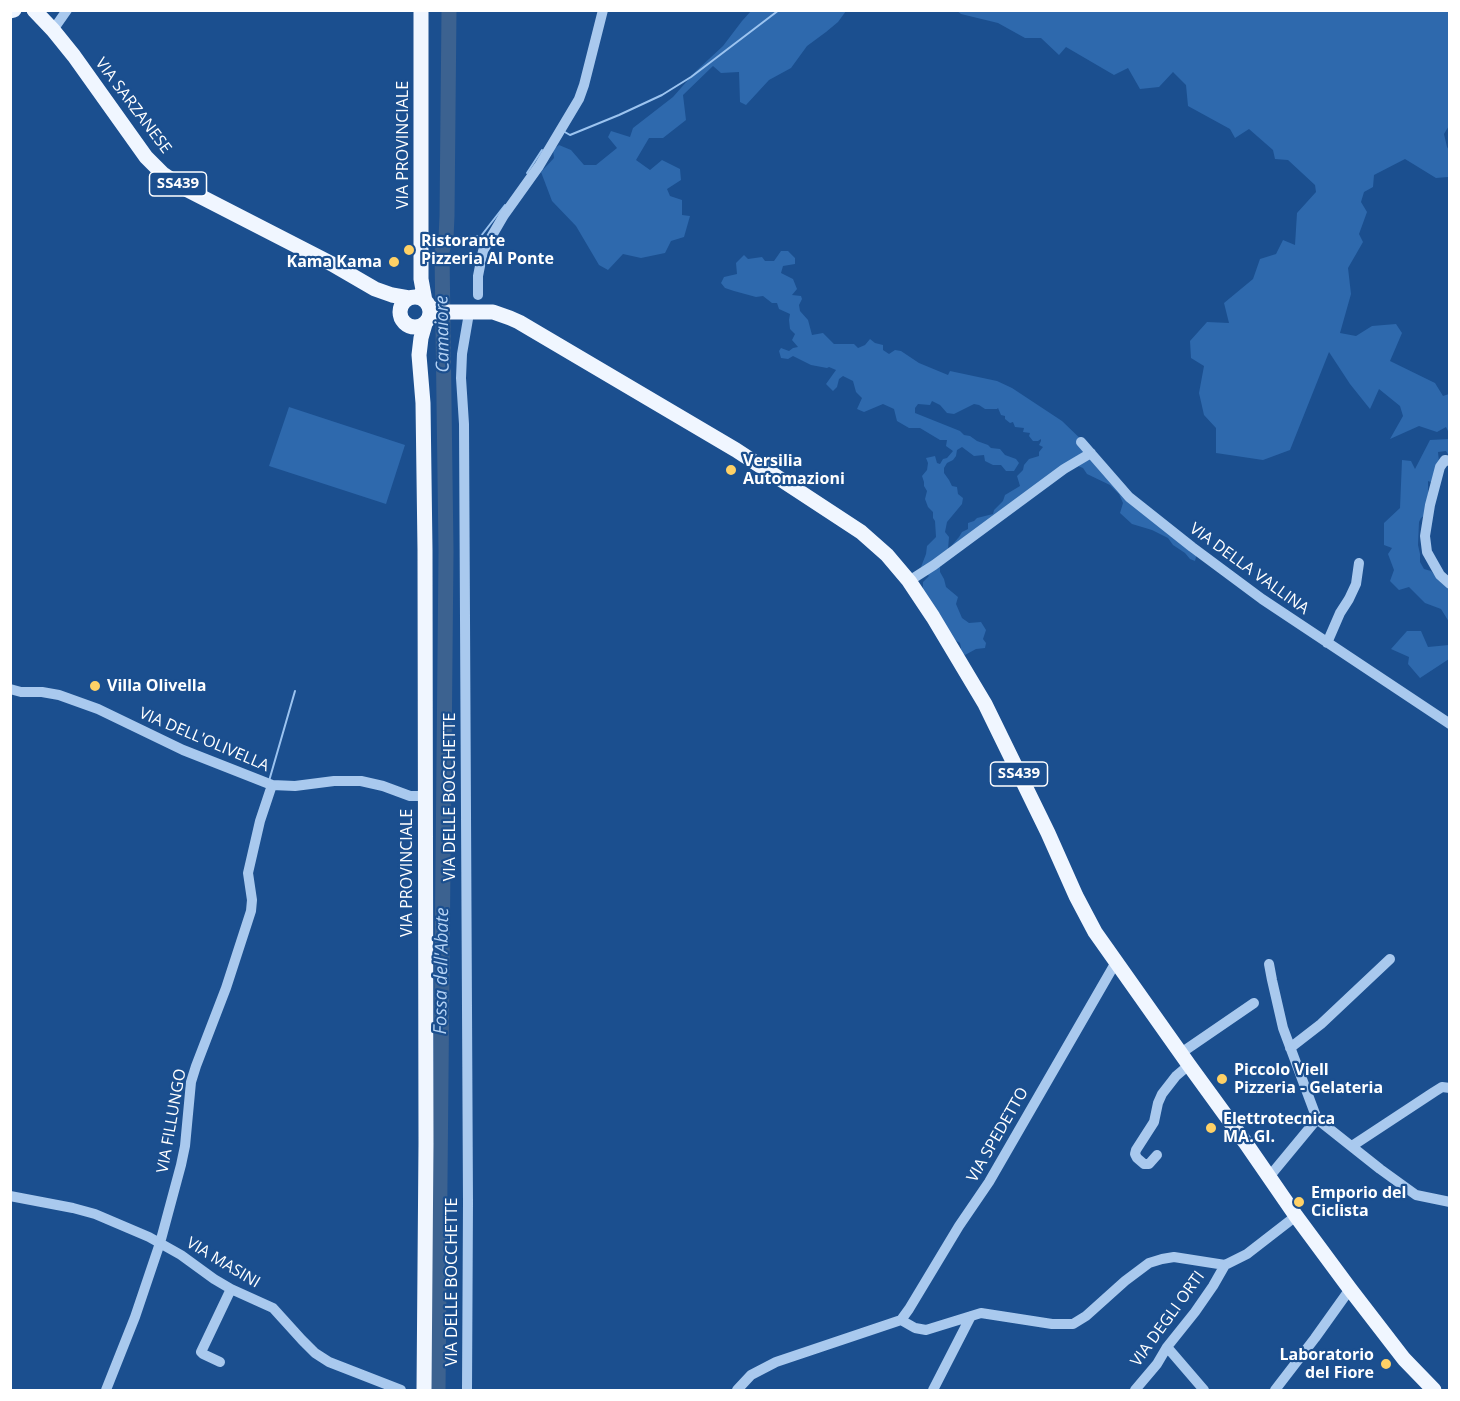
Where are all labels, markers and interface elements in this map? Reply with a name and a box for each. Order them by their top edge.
street label: VIA SARZANESE [91,54,175,158]
street label: VIA PROVINCIALE [393,81,413,209]
road number: SS439 [150,172,207,196]
place label: Ristorante Pizzeria Al Ponte [421,231,554,269]
marker: Ristorante Pizzeria Al Ponte [402,243,416,257]
place label: Kama Kama [287,252,382,272]
marker: Kama Kama [387,255,401,269]
water label: Camaiore [432,295,454,373]
place label: Versilia Automazioni [743,451,845,489]
marker: Versilia Automazioni [724,463,738,477]
street label: VIA DELLA VALLINA [1186,519,1312,619]
place label: Villa Olivella [107,676,206,696]
marker: Villa Olivella [88,679,102,693]
street label: VIA DELL'OLIVELLA [136,704,272,776]
street label: VIA DELLE BOCCHETTE [440,713,460,881]
road number: SS439 [990,762,1048,786]
street label: VIA PROVINCIALE [397,809,417,937]
water label: Fossa dell'Abate [430,907,454,1035]
place label: Piccolo Viell Pizzeria - Gelateria [1234,1060,1383,1098]
street label: VIA FILLUNGO [153,1067,191,1175]
marker: Piccolo Viell Pizzeria - Gelateria [1215,1072,1229,1086]
street label: VIA SPEDETTO [963,1084,1033,1186]
place label: Elettrotecnica MA.GI. [1223,1109,1335,1147]
marker: Elettrotecnica MA.GI. [1204,1121,1218,1135]
place label: Emporio del Ciclista [1311,1183,1406,1221]
marker: Emporio del Ciclista [1292,1195,1306,1209]
street label: VIA DELLE BOCCHETTE [442,1198,462,1366]
street label: VIA MASINI [183,1234,263,1292]
street label: VIA DEGLI ORTI [1127,1268,1209,1370]
place label: Laboratorio del Fiore [1279,1345,1374,1383]
marker: Laboratorio del Fiore [1379,1357,1393,1371]

